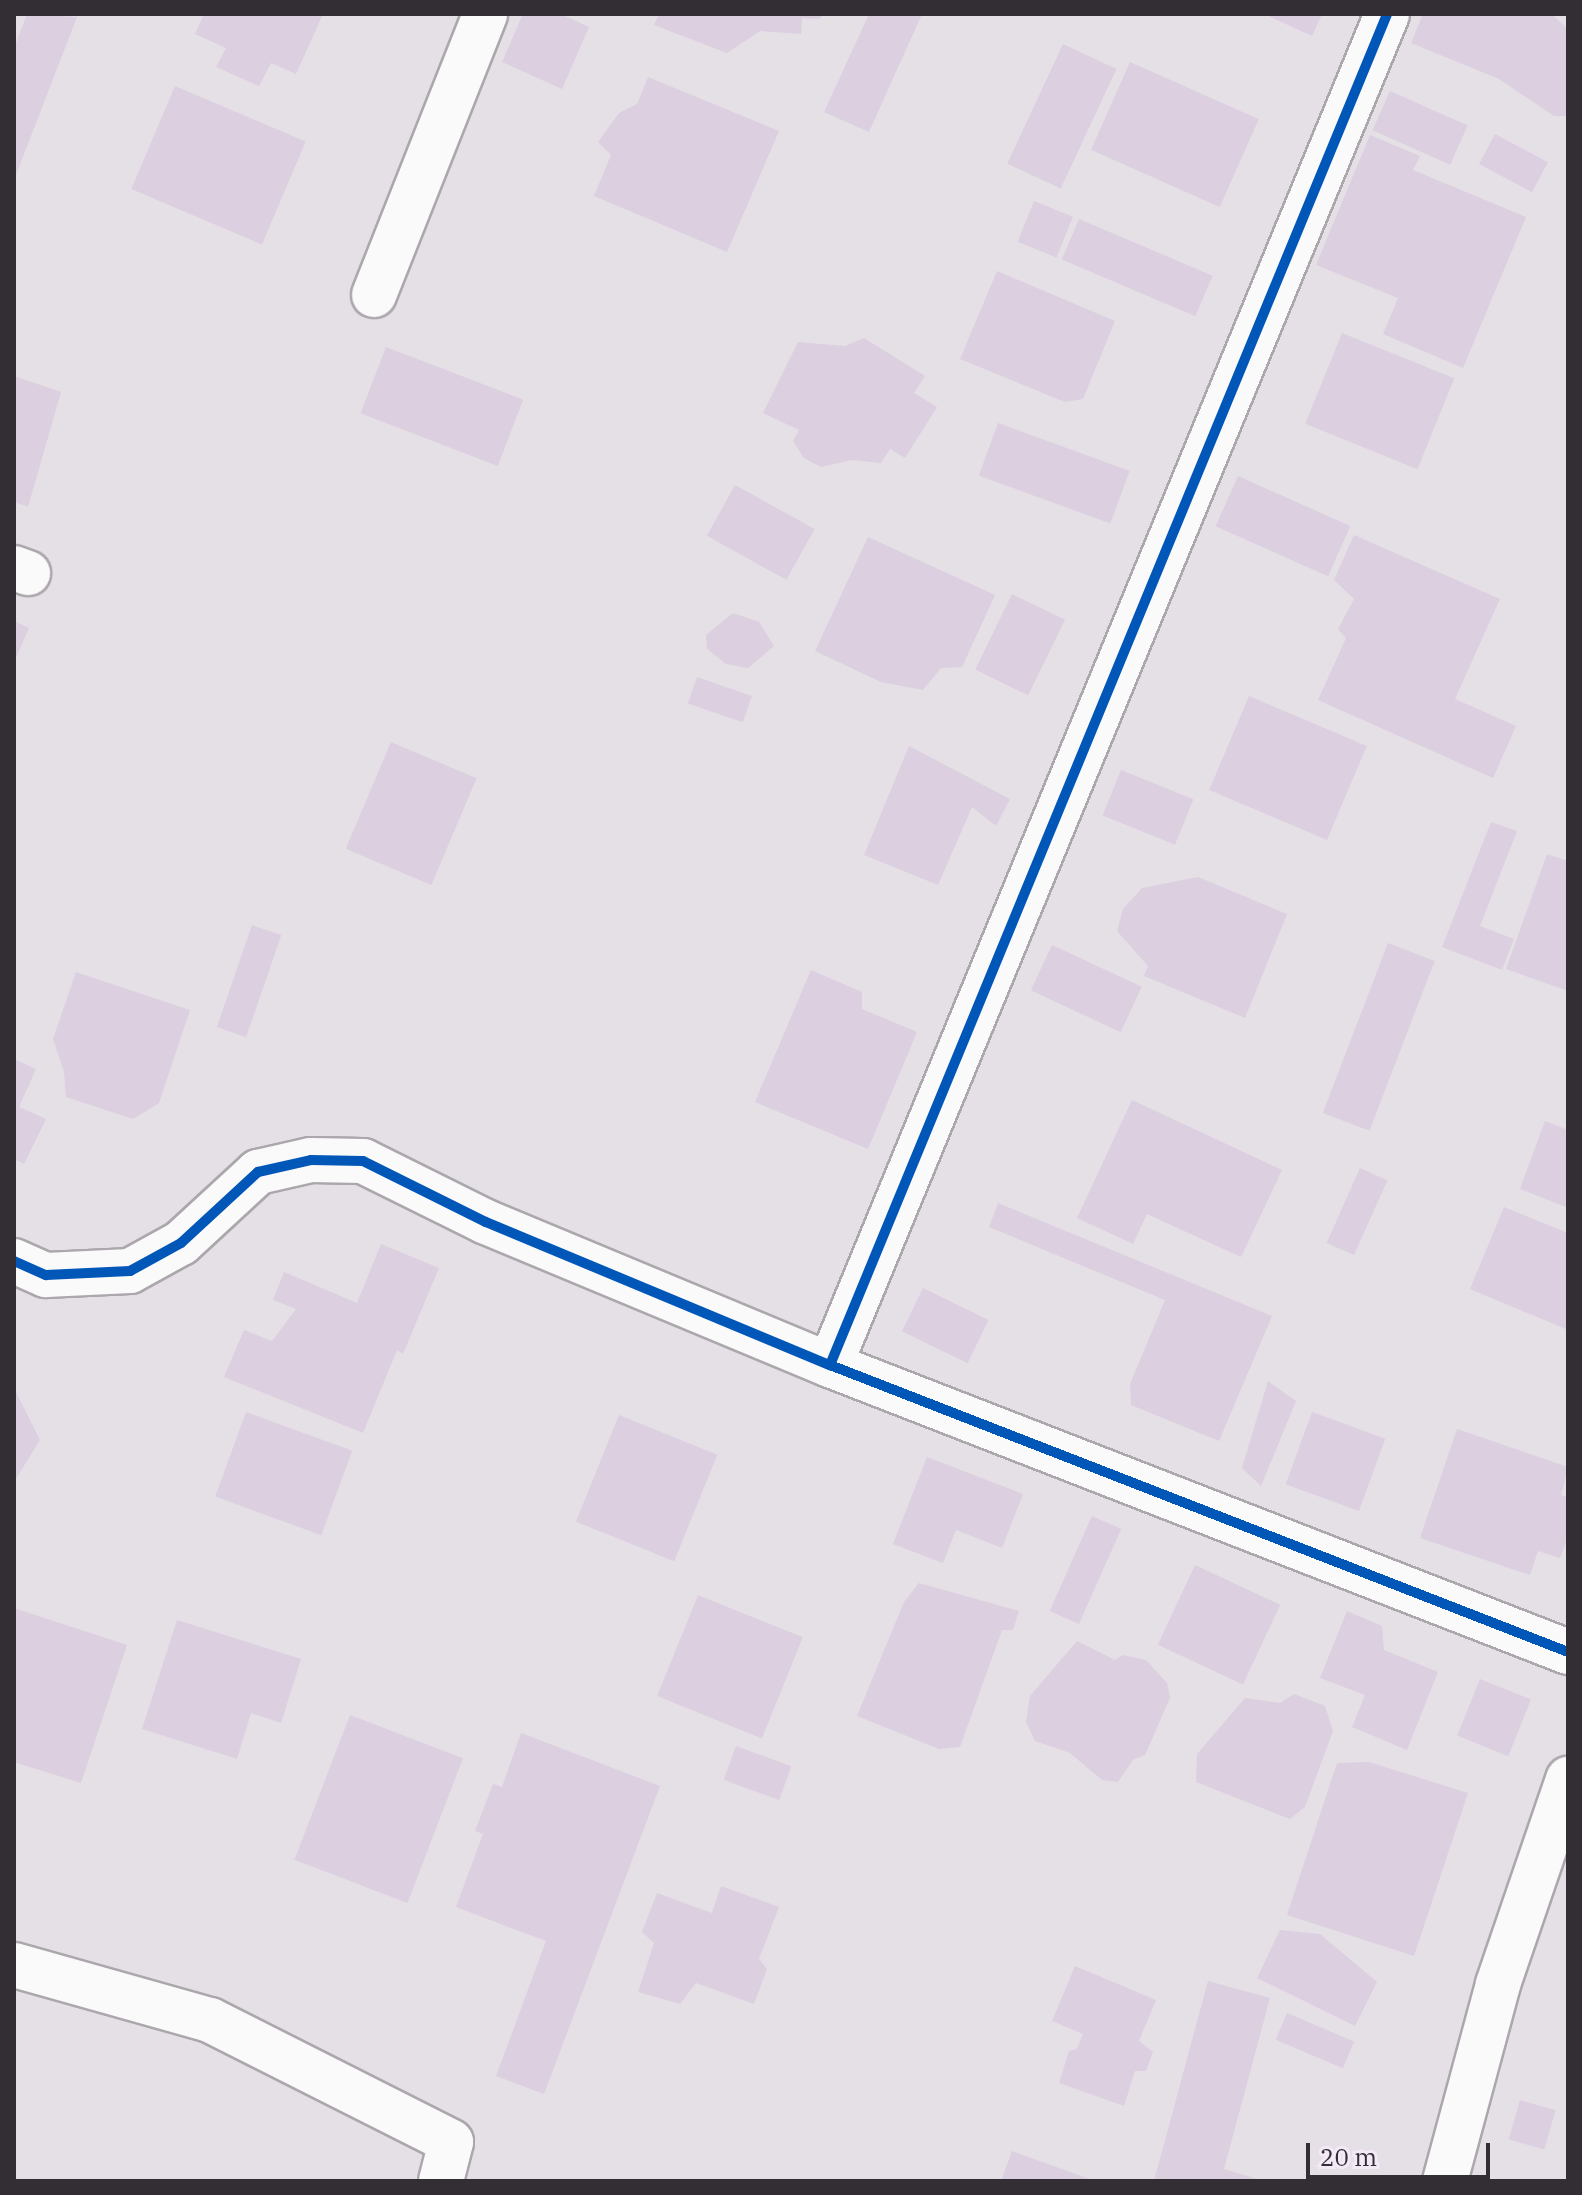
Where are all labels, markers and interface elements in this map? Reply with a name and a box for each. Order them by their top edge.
scale bar [1310,2127,1494,2177]
text: 20 m [1320,2141,1377,2173]

